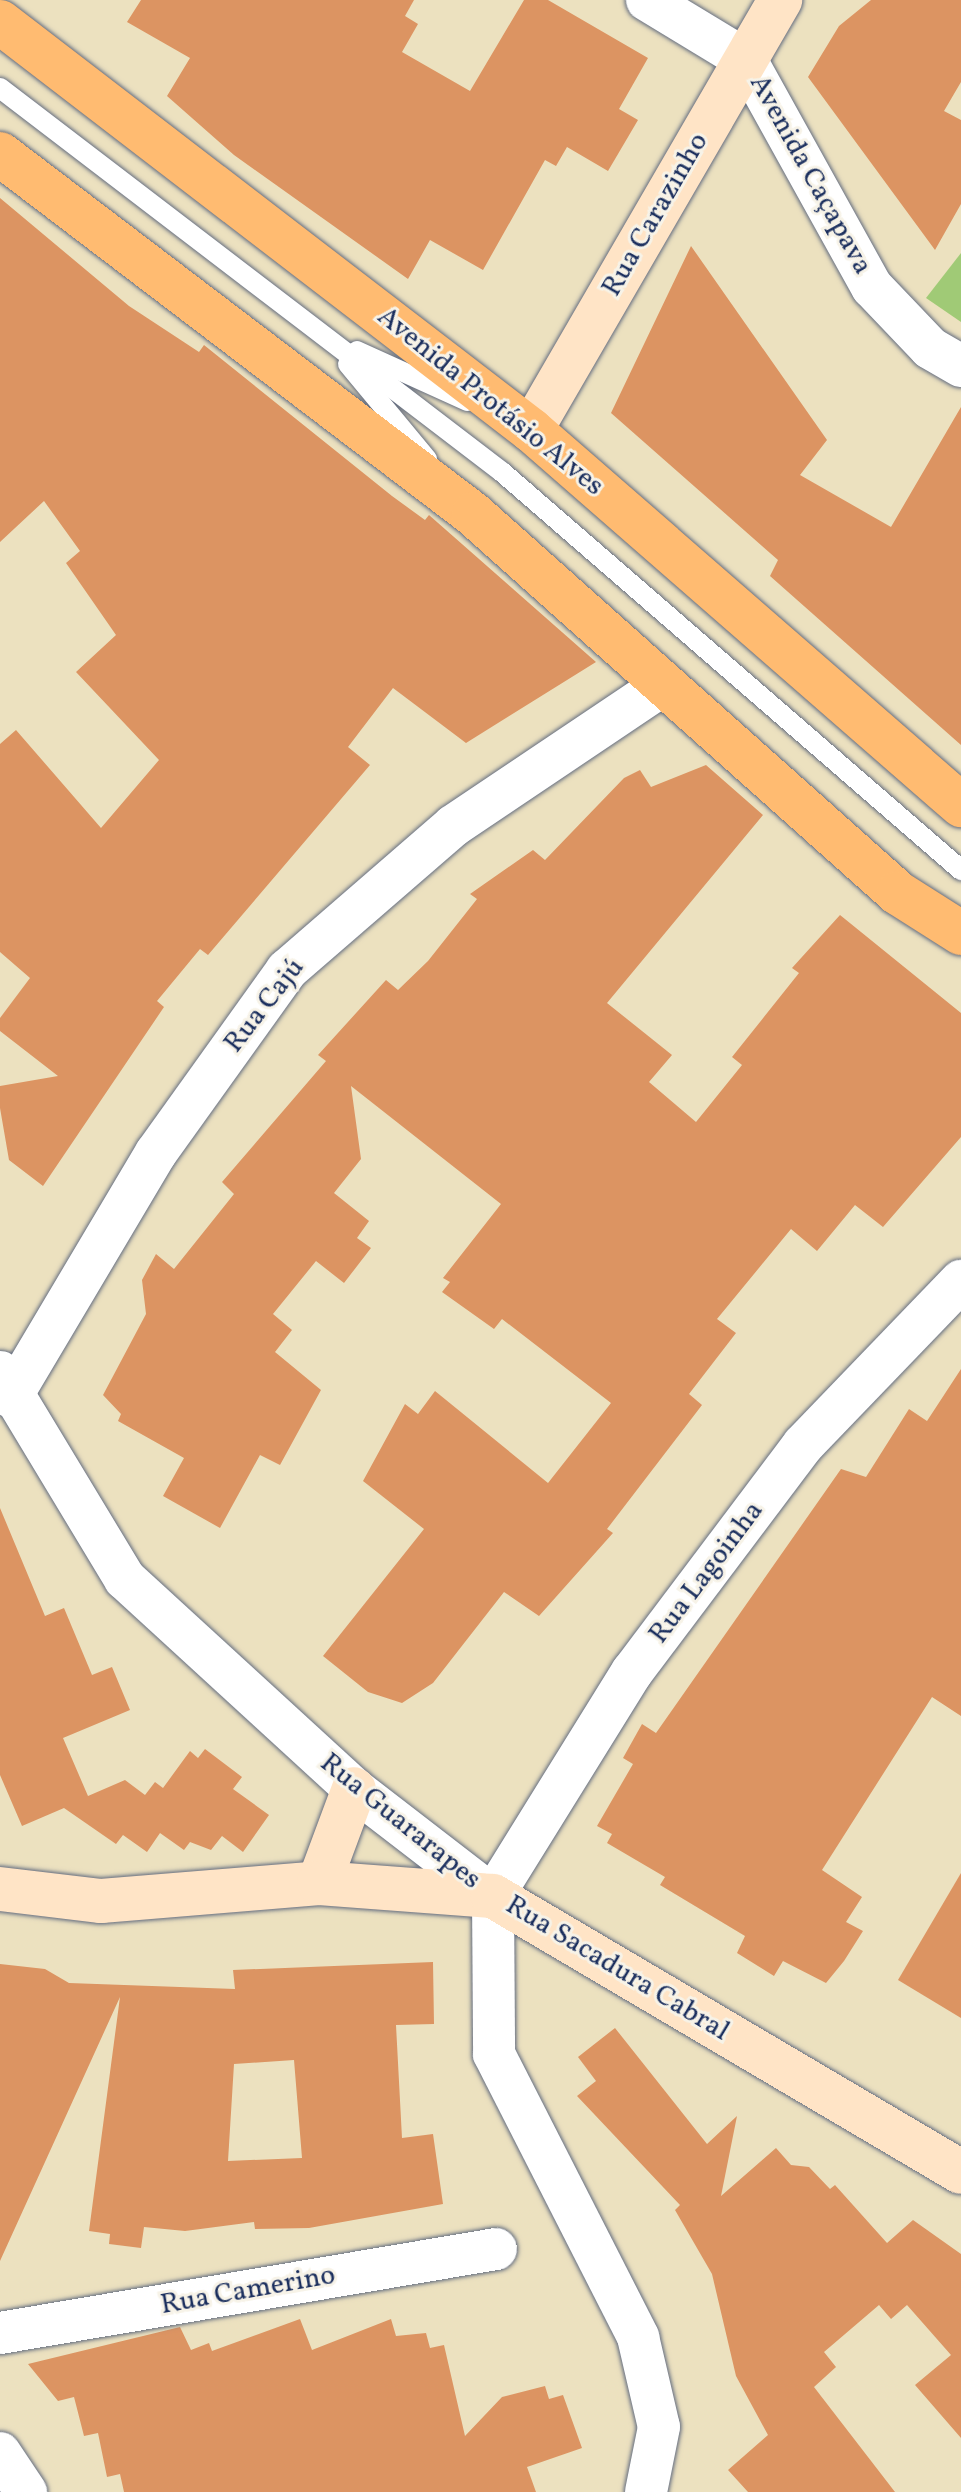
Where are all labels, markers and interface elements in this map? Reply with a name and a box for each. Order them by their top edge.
street label: Avenida Caçapava [741,69,879,281]
street label: Rua Carazinho [596,127,716,303]
street label: Avenida Protásio Alves [370,300,610,504]
street label: Rua Cajú [218,952,312,1060]
street label: Rua Lagoinha [643,1495,771,1651]
street label: Rua Guararapes [313,1747,487,1897]
street label: Rua Sacadura Cabral [499,1889,735,2049]
street label: Rua Camerino [158,2259,338,2323]

